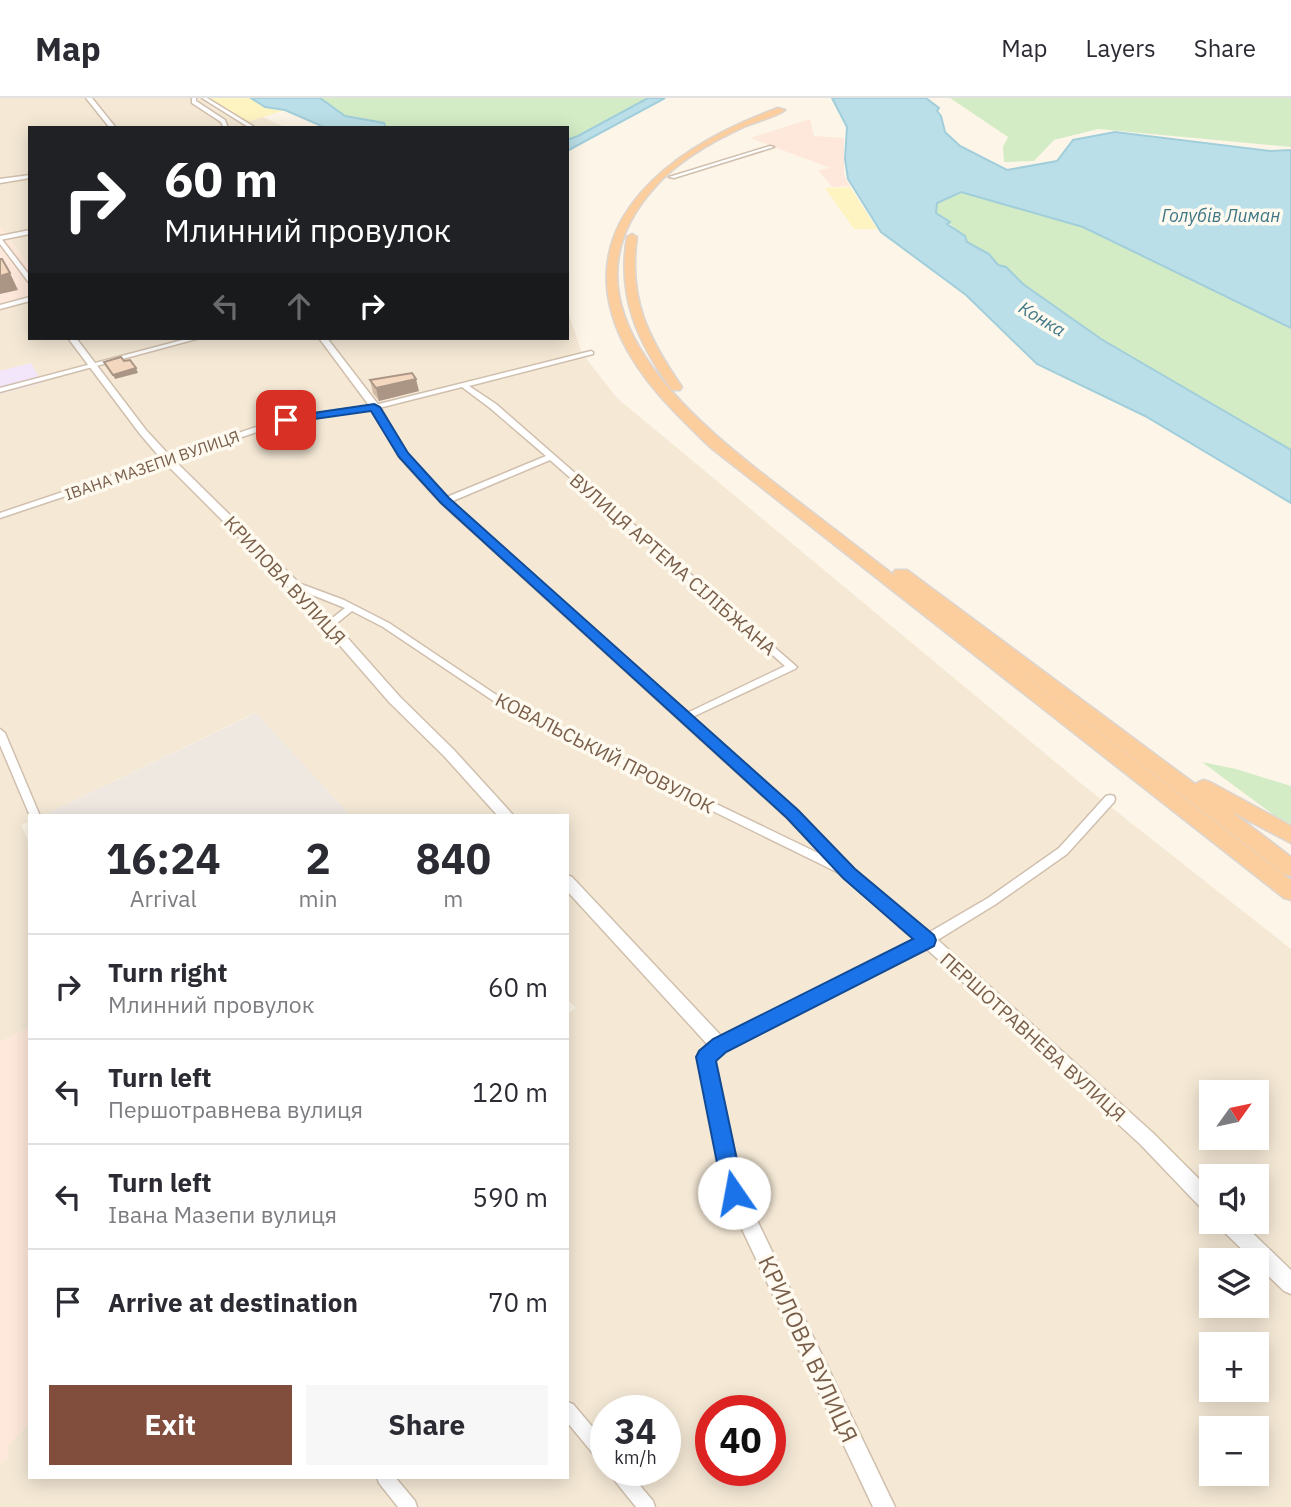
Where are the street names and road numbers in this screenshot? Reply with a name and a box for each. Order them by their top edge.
street label: ІВАНА МАЗЕПИ ВУЛИЦЯ [62,426,242,504]
street label: ВУЛИЦЯ АРТЕМА СІЛІБЖАНА [565,468,781,660]
street label: КРИЛОВА ВУЛИЦЯ [219,510,351,650]
street label: КОВАЛЬСЬКИЙ ПРОВУЛОК [492,687,718,819]
street label: ПЕРШОТРАВНЕВА ВУЛИЦЯ [935,947,1131,1127]
street label: КРИЛОВА ВУЛИЦЯ [752,1250,865,1447]

